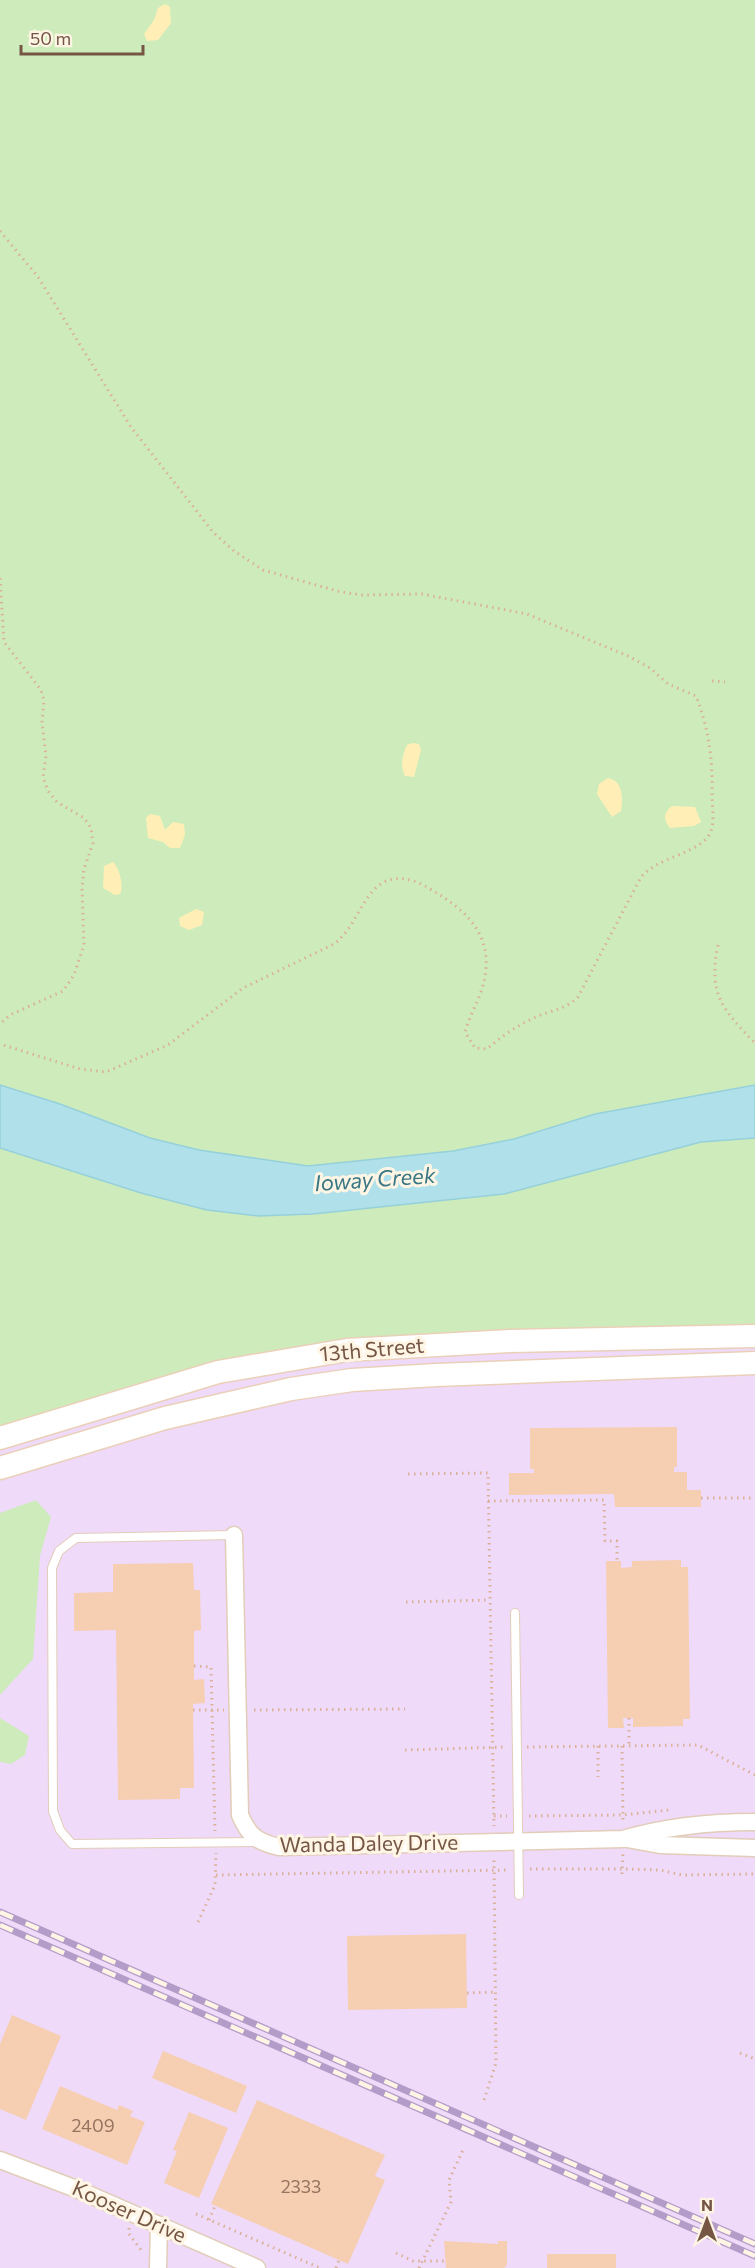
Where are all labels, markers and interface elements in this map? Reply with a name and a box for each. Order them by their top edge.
scale bar [21,18,142,56]
text: 50 m [30,27,71,49]
water label: Ioway Creek [314,1161,437,1196]
street label: 13th Street [318,1331,425,1366]
street label: Wanda Daley Drive [279,1828,459,1857]
house number: 2409 [71,2114,115,2136]
street label: Kooser Drive [69,2174,190,2247]
house number: 2333 [281,2175,321,2197]
north arrow [677,2190,737,2250]
text: N [701,2195,713,2214]

